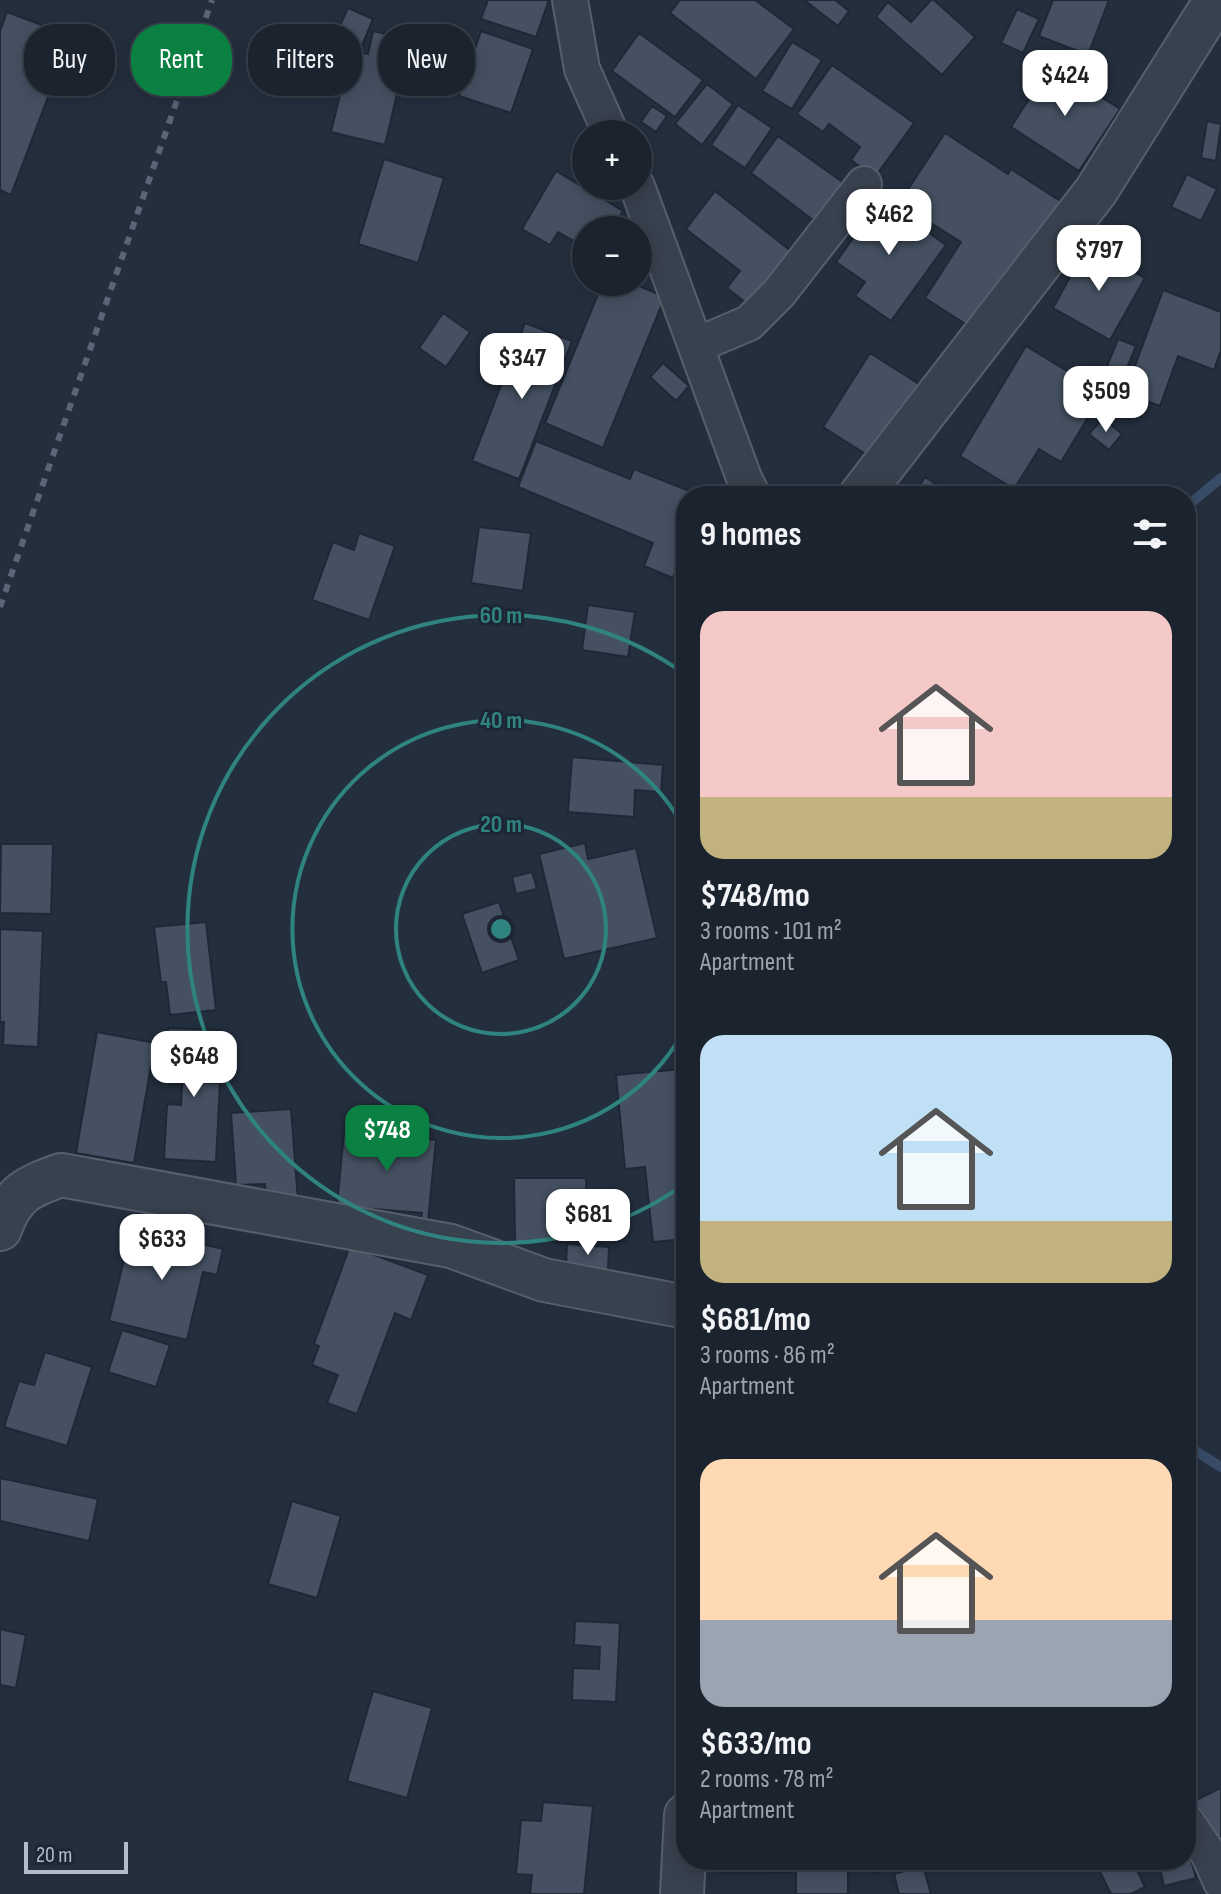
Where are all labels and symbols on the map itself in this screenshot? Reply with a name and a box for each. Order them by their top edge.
pin: $424 [1018,50,1112,118]
pin: $462 [842,189,936,257]
pin: $797 [1052,225,1146,293]
pin: $347 [475,333,569,401]
pin: $509 [1059,366,1153,434]
text: 60 m [480,601,522,630]
text: 40 m [480,706,522,735]
text: 20 m [480,810,522,839]
centre of rings [487,915,515,943]
pin: $648 [147,1031,241,1099]
pin: $748 [340,1105,434,1173]
pin: $681 [541,1189,635,1257]
pin: $633 [115,1214,209,1282]
scale bar [24,1838,128,1874]

